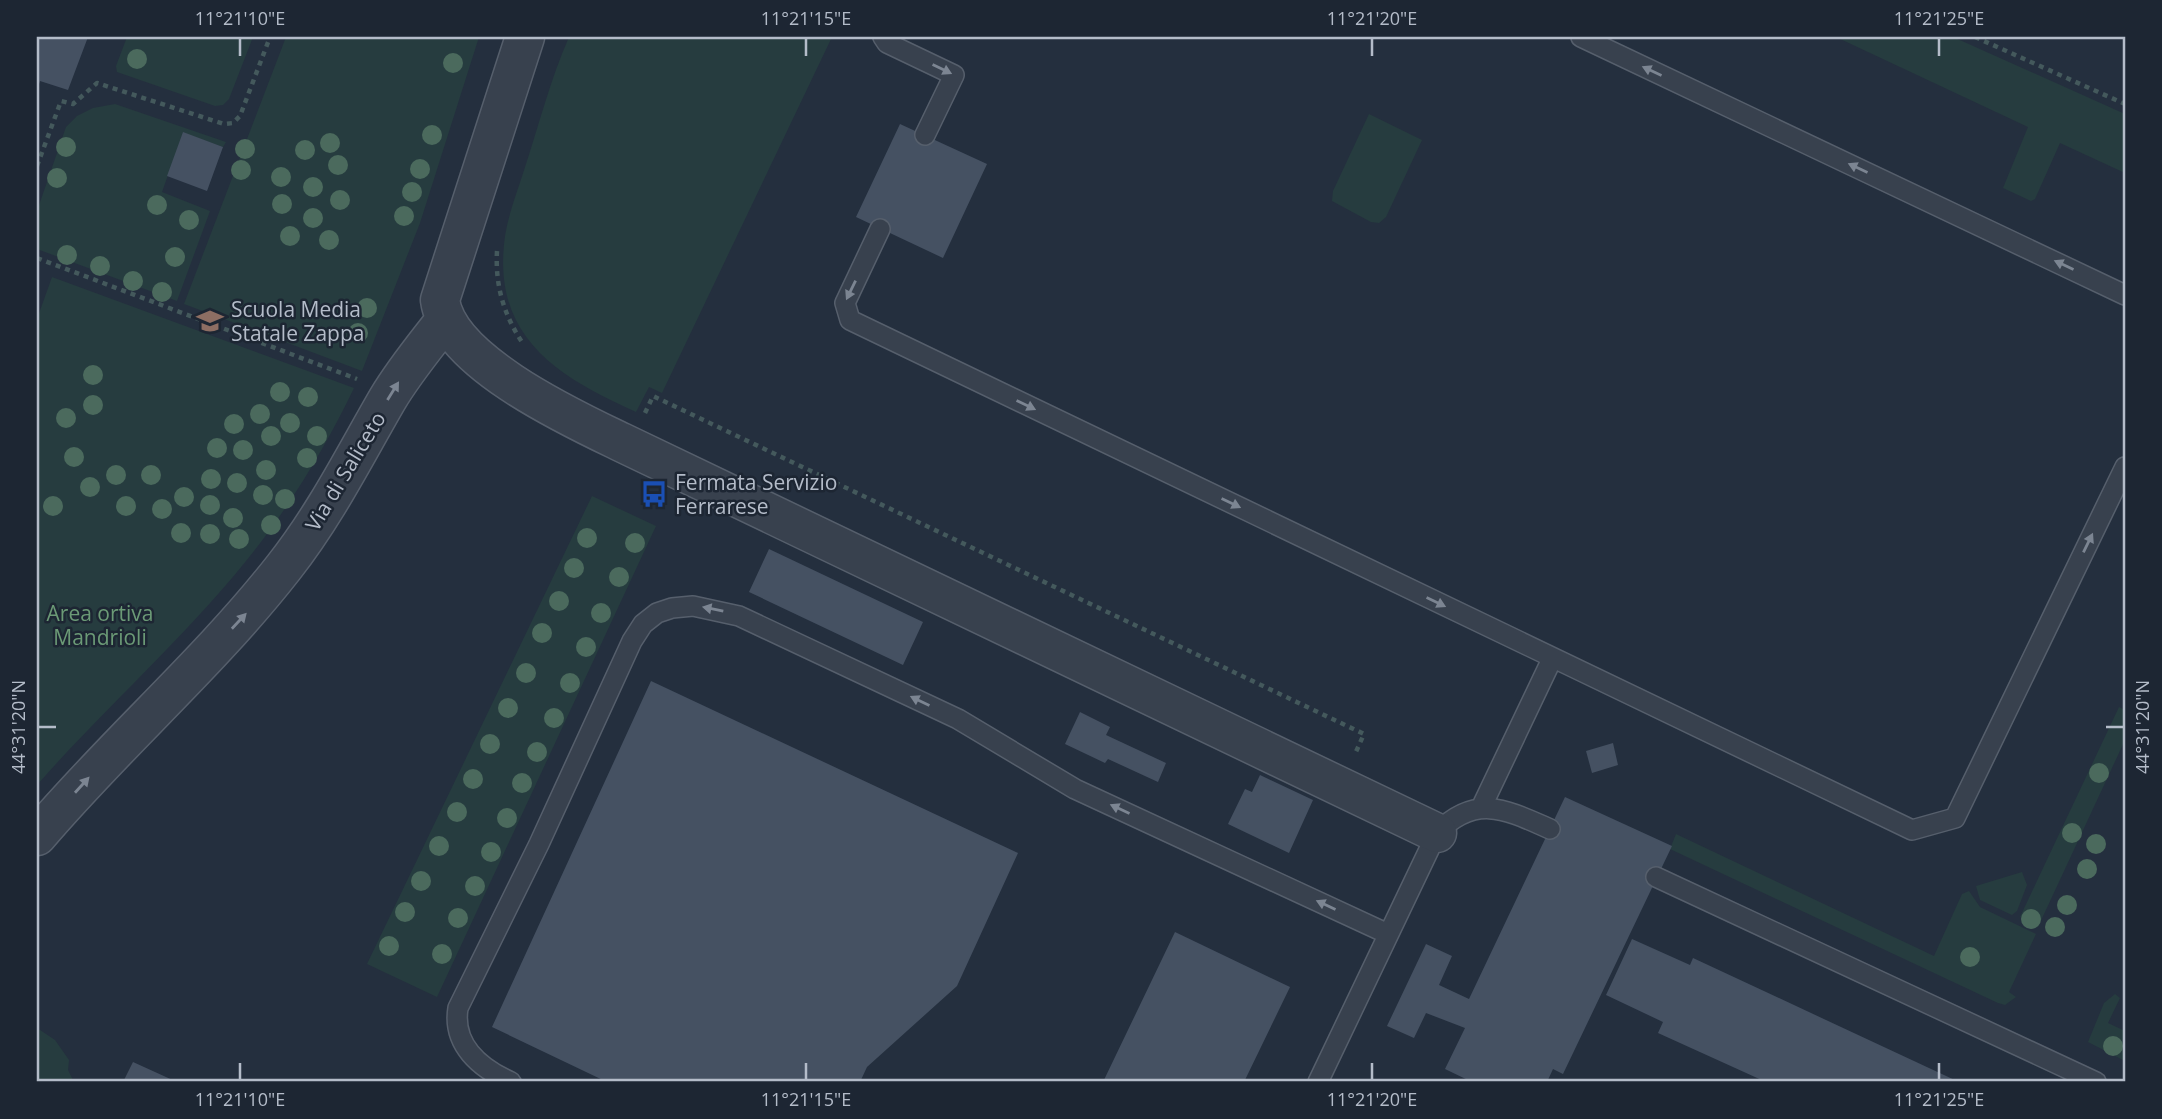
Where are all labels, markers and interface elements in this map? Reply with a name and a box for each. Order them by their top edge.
text: 11°21'10"E [195,6,285,30]
text: 11°21'15"E [761,6,851,30]
text: 11°21'20"E [1327,6,1417,30]
text: 11°21'25"E [1894,6,1984,30]
one-way arrow [932,63,952,75]
one-way arrow [1642,65,1662,76]
one-way arrow [1848,162,1868,174]
one-way arrow [2053,260,2074,271]
one-way arrow [845,280,856,300]
place label: Scuola Media Statale Zappa [231,295,364,347]
school or university icon: Scuola Media Statale Zappa [195,306,225,336]
one-way arrow [386,382,399,401]
one-way arrow [1016,399,1036,411]
street label: Via di Saliceto [298,406,392,536]
place label: Fermata Servizio Ferrarese [675,468,837,520]
bus stop icon: Fermata Servizio Ferrarese [639,479,669,509]
one-way arrow [1221,497,1241,509]
one-way arrow [2083,533,2094,553]
one-way arrow [1426,597,1446,608]
park label: Area ortiva Mandrioli [47,599,153,651]
one-way arrow [702,604,724,615]
one-way arrow [231,612,248,629]
text: 44°31'20"N [6,680,30,774]
text: 44°31'20"N [2130,680,2154,774]
one-way arrow [910,695,930,707]
one-way arrow [74,776,90,794]
one-way arrow [1110,804,1130,815]
one-way arrow [1316,899,1336,911]
text: 11°21'10"E [195,1087,285,1111]
text: 11°21'15"E [761,1087,851,1111]
text: 11°21'20"E [1327,1087,1417,1111]
text: 11°21'25"E [1894,1087,1984,1111]

